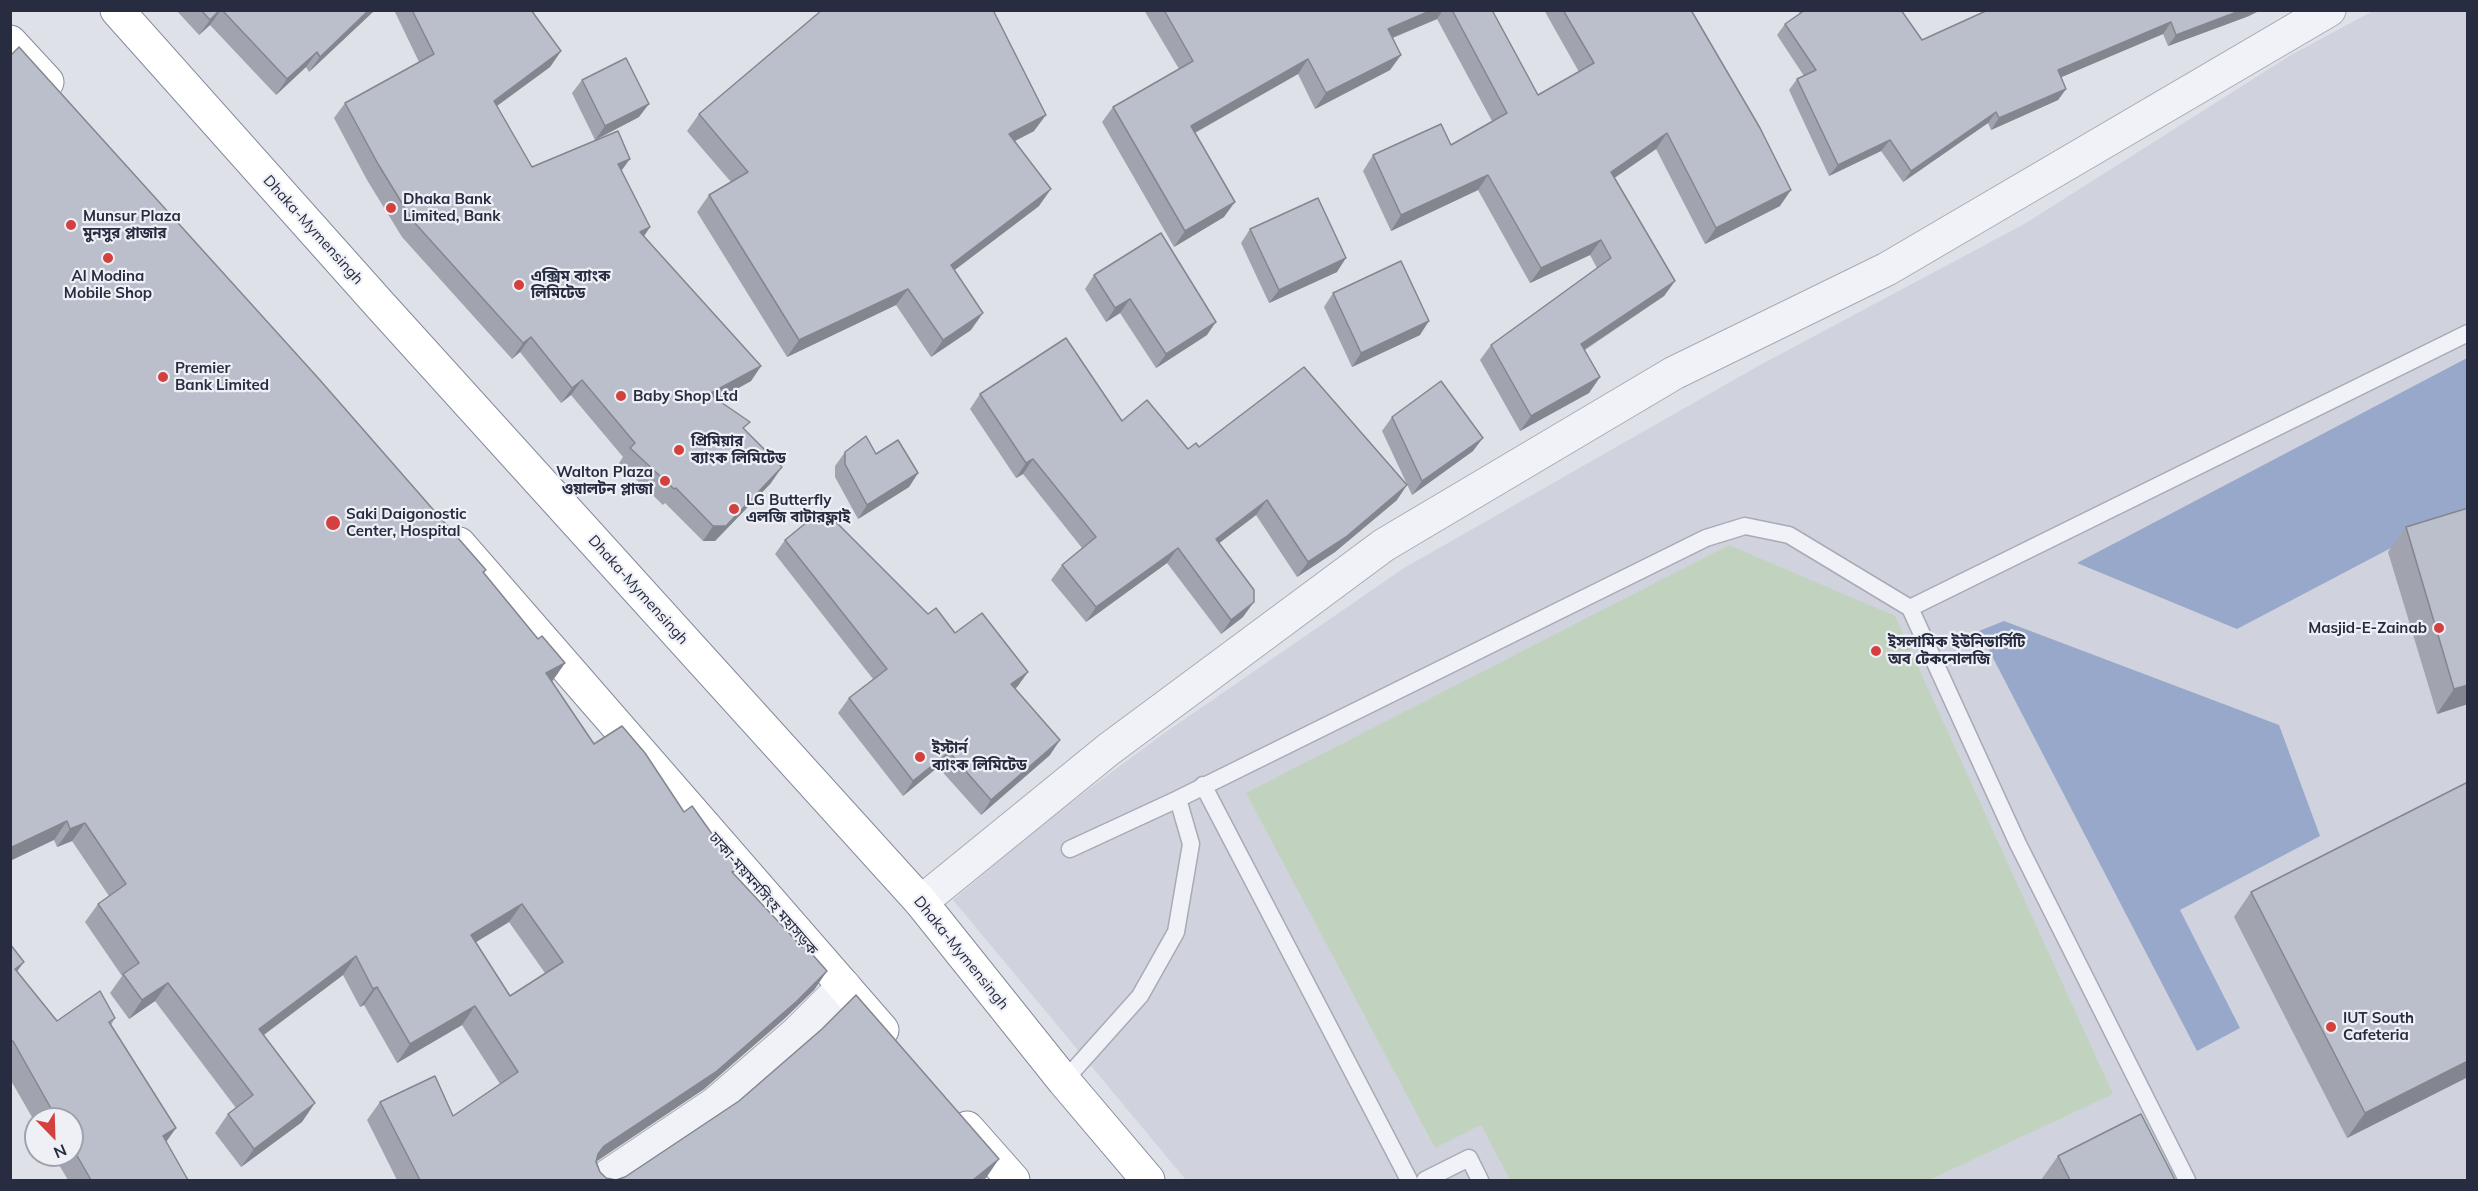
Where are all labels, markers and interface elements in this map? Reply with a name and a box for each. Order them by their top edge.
street label: Dhaka-Mymensingh [259,172,367,288]
place label: Dhaka Bank Limited, Bank [403,190,501,225]
marker: Dhaka Bank Limited, Bank [384,201,398,215]
place label: Munsur Plaza মুনসুর প্লাজার [83,207,181,242]
marker: Munsur Plaza মুনসুর প্লাজার [64,218,78,232]
marker: Al Modina Mobile Shop [101,251,115,265]
place label: Al Modina Mobile Shop [64,267,152,302]
place label: এক্সিম ব্যাংক লিমিটেড [531,267,610,302]
marker: এক্সিম ব্যাংক লিমিটেড [512,278,526,292]
place label: Premier Bank Limited [175,359,269,394]
marker: Premier Bank Limited [156,370,170,384]
place label: Baby Shop Ltd [633,387,738,405]
marker: Baby Shop Ltd [614,389,628,403]
place label: প্রিমিয়ার ব্যাংক লিমিটেড [691,432,786,467]
marker: প্রিমিয়ার ব্যাংক লিমিটেড [672,443,686,457]
place label: Walton Plaza ওয়ালটন প্লাজা [556,463,653,498]
marker: Walton Plaza ওয়ালটন প্লাজা [658,474,672,488]
place label: LG Butterfly এলজি বাটারফ্লাই [746,491,850,526]
marker: LG Butterfly এলজি বাটারফ্লাই [727,502,741,516]
place label: Saki Daigonostic Center, Hospital [346,505,467,540]
marker: Saki Daigonostic Center, Hospital [324,514,342,532]
street label: Dhaka-Mymensingh [584,532,692,648]
place label: Masjid-E-Zainab [2308,619,2427,637]
marker: Masjid-E-Zainab [2432,621,2446,635]
place label: ইসলামিক ইউনিভার্সিটি অব টেকনোলজি [1888,633,2025,668]
marker: ইসলামিক ইউনিভার্সিটি অব টেকনোলজি [1869,644,1883,658]
place label: ইস্টার্ন ব্যাংক লিমিটেড [932,739,1027,774]
marker: ইস্টার্ন ব্যাংক লিমিটেড [913,750,927,764]
street label: ঢাকা-ময়মনসিংহ মহাসড়ক [705,829,821,959]
street label: Dhaka-Mymensingh [910,893,1012,1013]
place label: IUT South Cafeteria [2343,1009,2414,1044]
marker: IUT South Cafeteria [2324,1020,2338,1034]
north arrow [24,1107,84,1167]
text: N [51,1140,70,1163]

